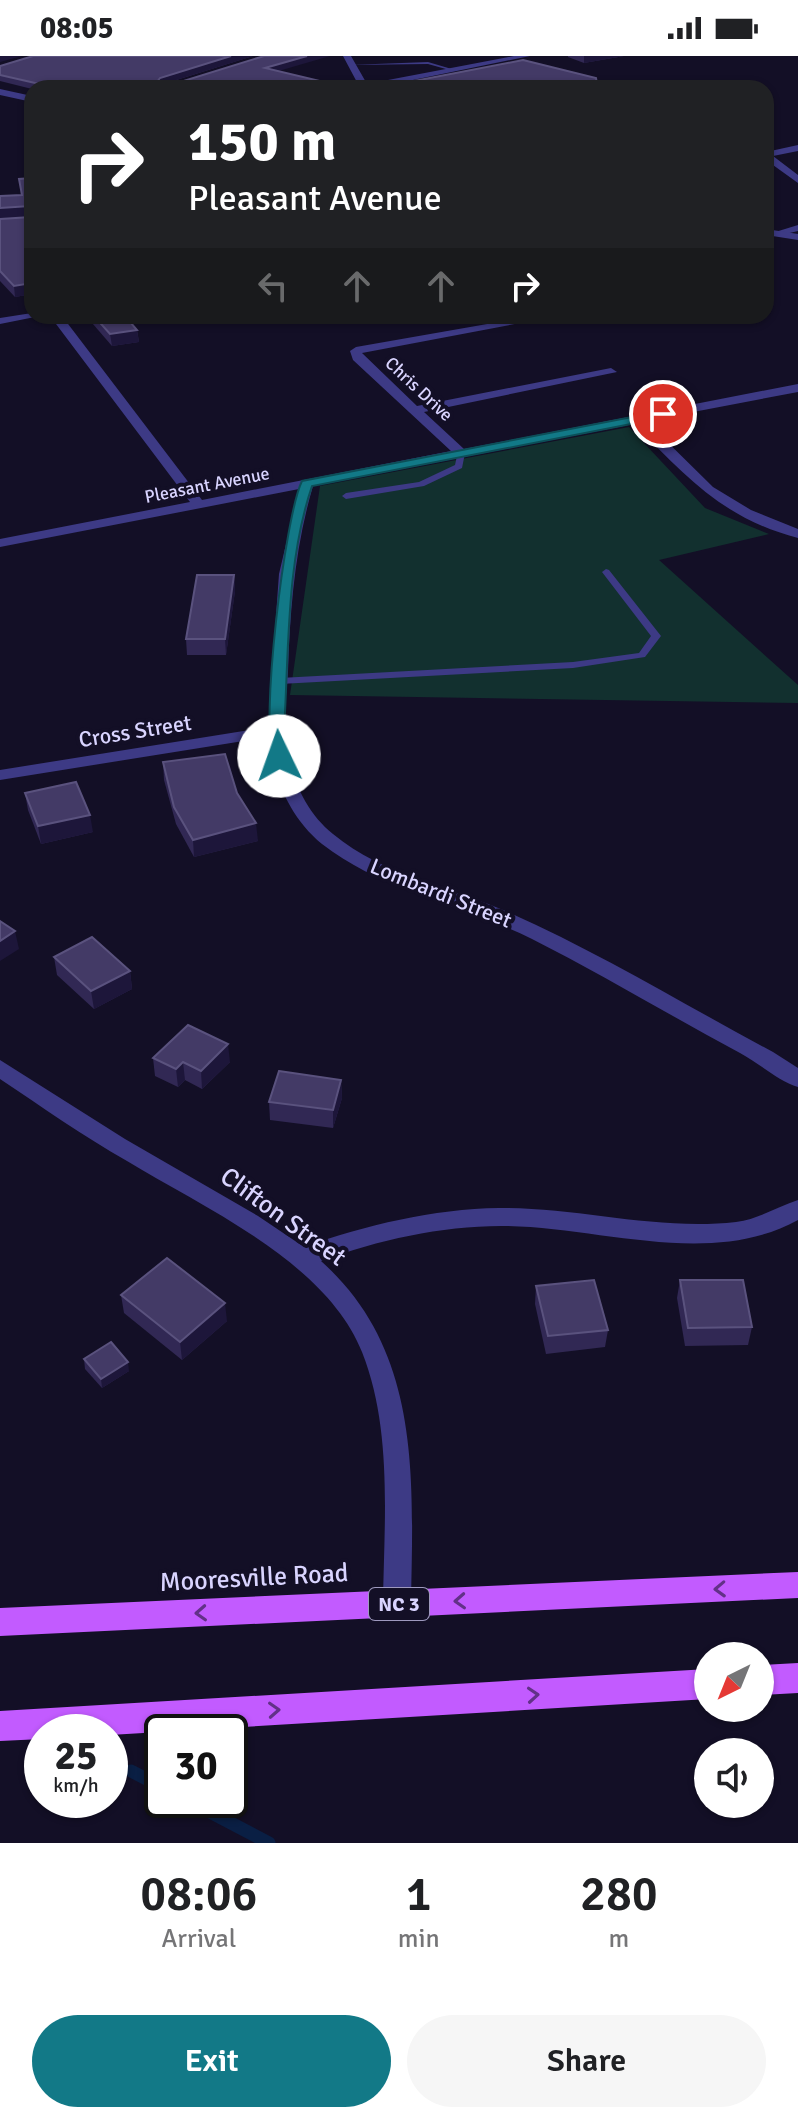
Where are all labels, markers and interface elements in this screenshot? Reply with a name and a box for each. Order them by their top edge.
text: 08:05 [40,10,114,47]
text: 150 m [188,107,336,176]
icon: right [56,112,160,216]
text: Pleasant Avenue [188,176,442,221]
icon: left [251,264,295,308]
icon: ahead [335,264,379,308]
icon: ahead [419,264,463,308]
icon: right [503,264,547,308]
street label: Chris Drive [381,352,457,426]
pin [629,380,697,448]
icon: arrive [641,392,685,436]
street label: Pleasant Avenue [143,462,271,508]
street label: Cross Street [77,709,194,753]
position arrow [237,714,321,798]
street label: Lombardi Street [366,852,516,934]
street label: Clifton Street [214,1161,352,1273]
street label: Mooresville Road [159,1557,349,1599]
one-way arrow [713,1580,726,1597]
road number: NC 3 [369,1588,429,1620]
one-way arrow [453,1592,466,1609]
one-way arrow [194,1604,207,1621]
north arrow [694,1642,774,1722]
map controls [694,1642,774,1818]
one-way arrow [527,1687,540,1704]
one-way arrow [268,1702,281,1719]
speed limit sign: 30 [144,1714,248,1818]
text: 25 [54,1731,98,1781]
button: sound [694,1738,774,1818]
text: km/h [53,1773,99,1798]
text: 08:06 [140,1865,257,1924]
text: 1 [406,1865,432,1924]
text: 280 [580,1865,658,1924]
text: Arrival [161,1923,236,1955]
text: min [398,1923,440,1955]
text: m [608,1923,629,1955]
button: Exit [32,2015,391,2107]
button: Share [407,2015,766,2107]

